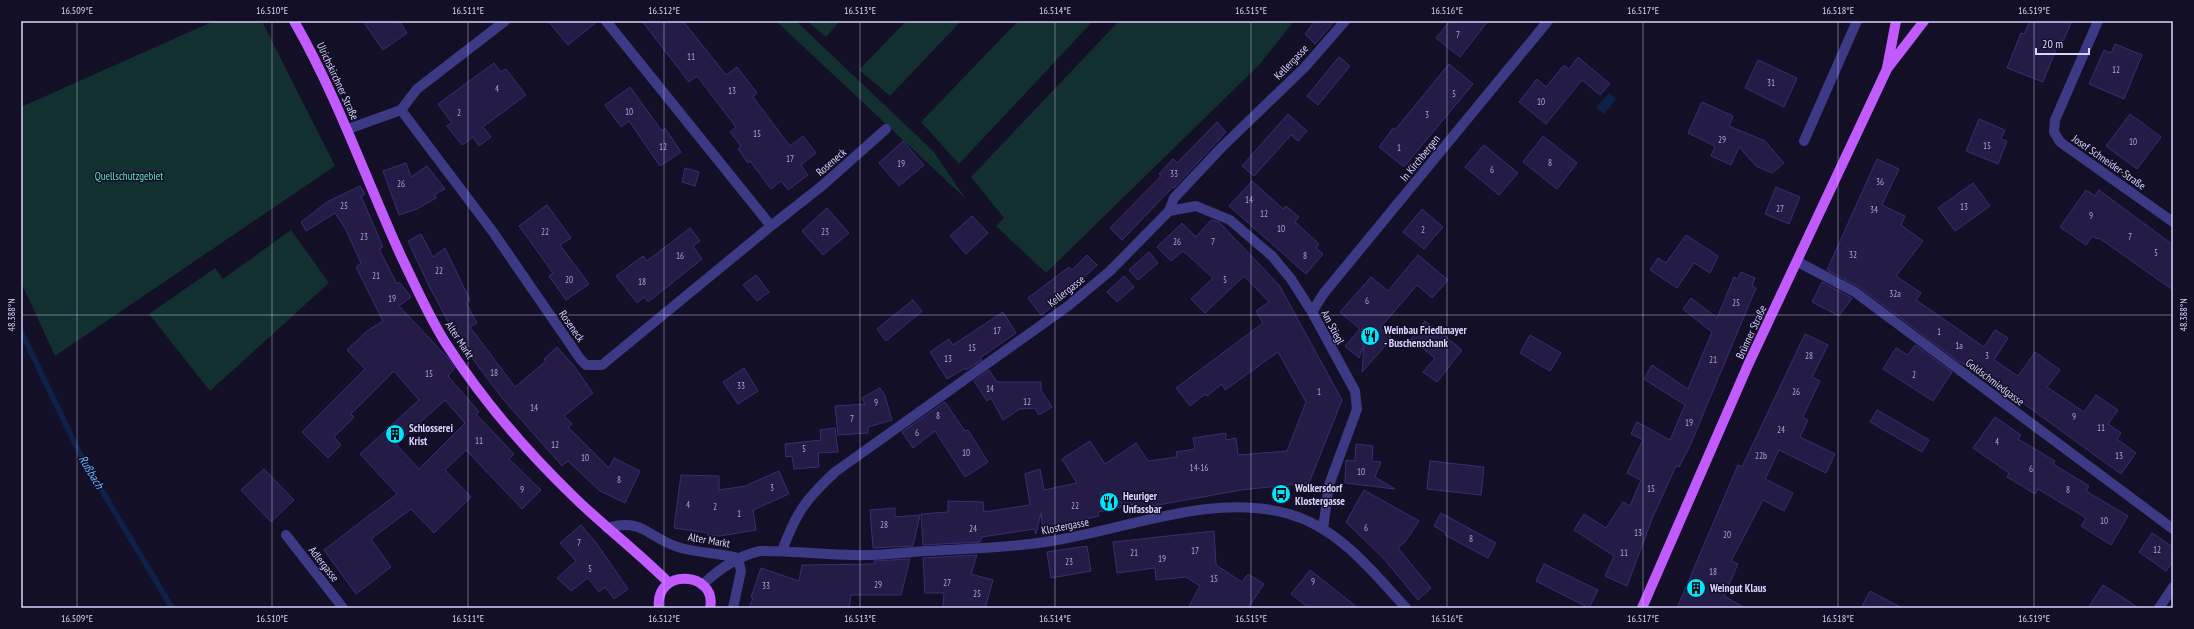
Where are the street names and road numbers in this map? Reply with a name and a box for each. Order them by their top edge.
street label: Ulrichskirchner Straße [314,40,362,123]
street label: Kellergasse [1271,41,1311,82]
street label: Josef Schneider-Straße [2069,131,2149,193]
street label: In Kirchbergen [1397,132,1443,184]
street label: Roseneck [813,145,849,179]
street label: Kellergasse [1045,272,1088,310]
street label: Brünner Straße [1732,303,1770,361]
street label: Roseneck [556,308,588,345]
street label: Am Stiegl [1318,308,1348,347]
street label: Alter Markt [443,318,477,362]
street label: Goldschmiedgasse [1963,355,2028,409]
street label: Klostergasse [1040,514,1090,537]
street label: Alter Markt [687,529,731,551]
street label: Adlergasse [306,543,342,585]

